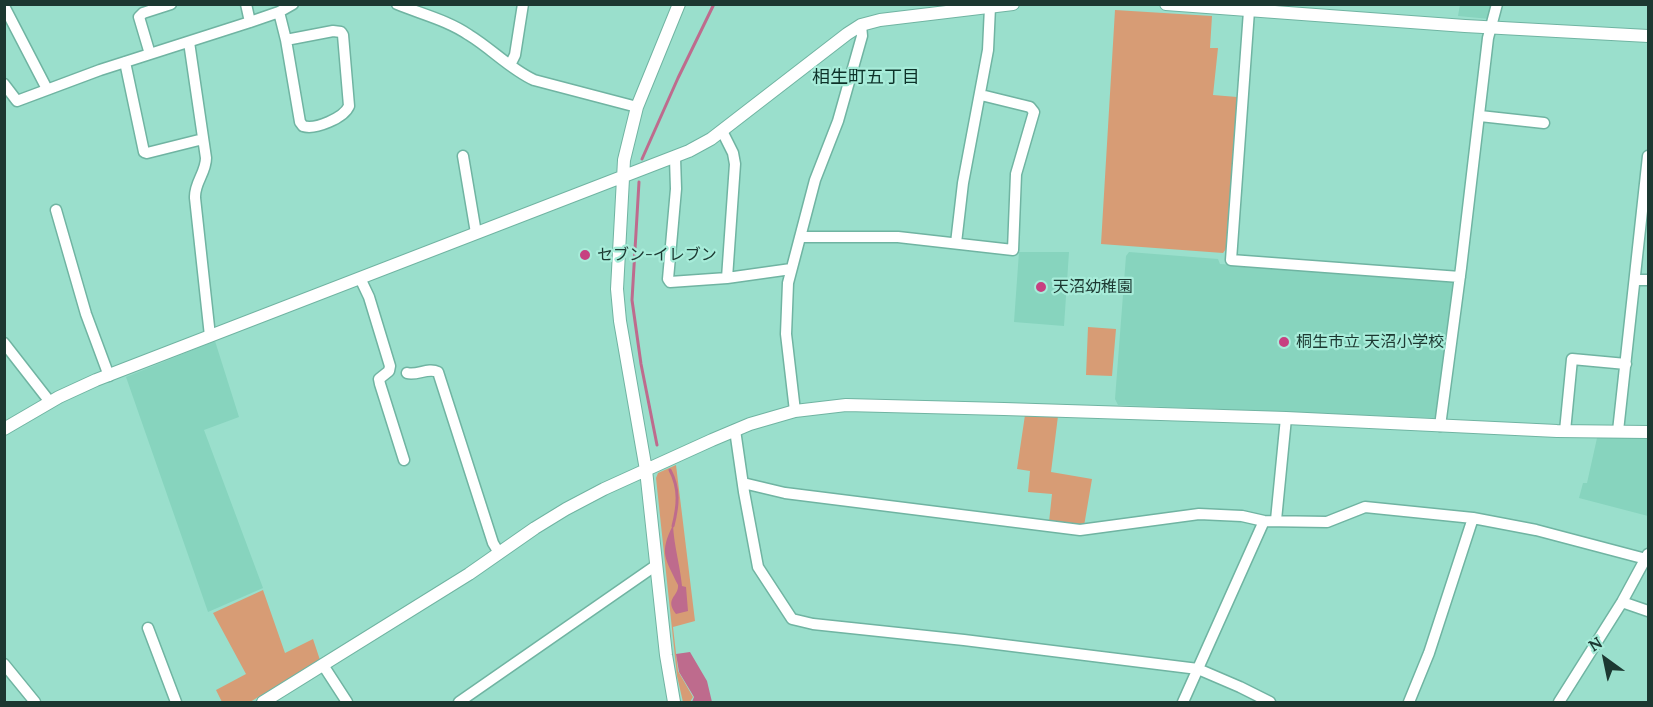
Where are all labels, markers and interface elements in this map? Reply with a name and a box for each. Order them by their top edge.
district label: 相生町五丁目 [812,67,920,89]
place label: セブン-イレブン [597,245,717,265]
marker: セブン-イレブン [578,248,592,262]
place label: 天沼幼稚園 [1053,277,1133,297]
marker: 天沼幼稚園 [1034,280,1048,294]
place label: 桐生市立 天沼小学校 [1296,332,1444,352]
marker: 桐生市立 天沼小学校 [1277,335,1291,349]
north arrow [1575,629,1635,689]
text: N [1585,632,1606,656]

